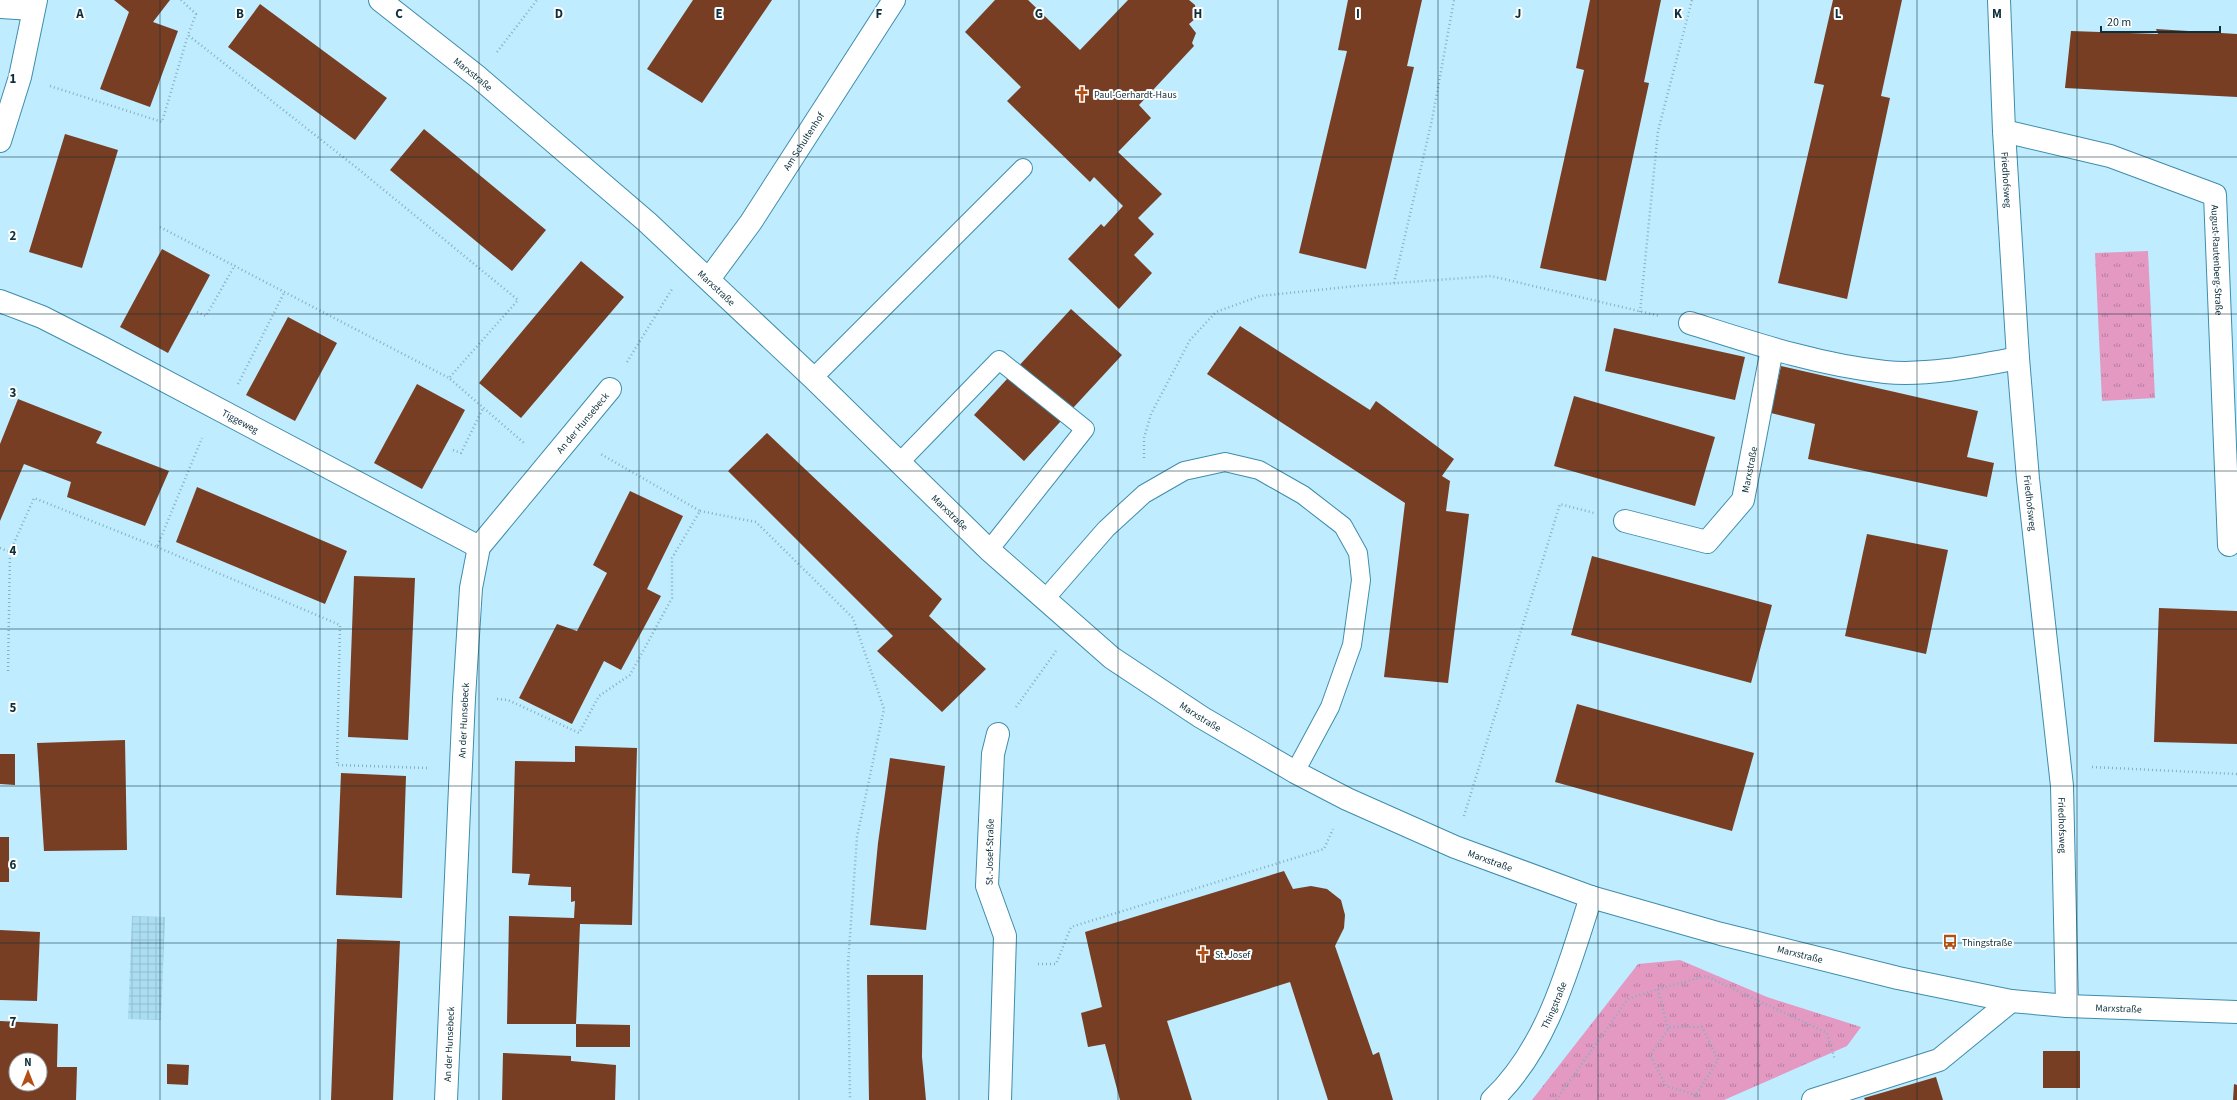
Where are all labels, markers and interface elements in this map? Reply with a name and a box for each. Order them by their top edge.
text: A [75,5,84,23]
text: B [236,5,244,23]
text: C [395,5,403,23]
text: D [555,5,563,23]
text: E [715,5,723,23]
text: F [876,5,883,23]
text: G [1035,5,1043,23]
text: H [1194,5,1202,23]
text: I [1356,5,1360,23]
text: J [1515,5,1521,23]
text: K [1674,5,1683,23]
text: L [1835,5,1842,23]
text: M [1992,5,2002,23]
scale bar [2101,8,2220,34]
text: 20 m [2107,14,2131,31]
street label: Marxstraße [450,54,495,95]
text: 1 [10,70,17,88]
church icon: Paul-Gerhardt-Haus [1073,85,1091,103]
place label: Paul-Gerhardt-Haus [1094,88,1177,102]
street label: Am Schultenhof [780,109,828,173]
street label: Friedhofsweg [1997,151,2015,208]
street label: August-Rautenberg-Straße [2207,204,2226,316]
text: 2 [10,227,17,245]
street label: Marxstraße [694,267,738,309]
text: 3 [10,384,17,402]
street label: An der Hunsebeck [553,390,612,457]
street label: Tiggeweg [219,406,261,437]
street label: Marxstraße [1739,445,1761,494]
street label: Friedhofsweg [2020,474,2040,532]
street label: Marxstraße [928,492,971,534]
text: 4 [10,542,17,560]
street label: An der Hunsebeck [455,682,473,758]
text: 5 [10,699,17,717]
street label: Marxstraße [1177,699,1224,735]
street label: Friedhofsweg [2054,797,2070,853]
street label: St.-Josef-Straße [982,819,998,885]
street label: Marxstraße [1466,846,1514,876]
text: 6 [10,856,17,874]
bus stop icon: Thingstraße [1941,933,1959,951]
place label: Thingstraße [1962,936,2012,950]
street label: Marxstraße [1776,942,1824,967]
church icon: St. Josef [1194,945,1212,963]
place label: St. Josef [1215,948,1251,962]
street label: Thingstraße [1538,980,1571,1032]
street label: Marxstraße [2095,1001,2142,1017]
street label: An der Hunsebeck [441,1006,458,1082]
text: 7 [10,1013,17,1031]
north arrow [8,1052,48,1092]
text: N [24,1055,32,1070]

